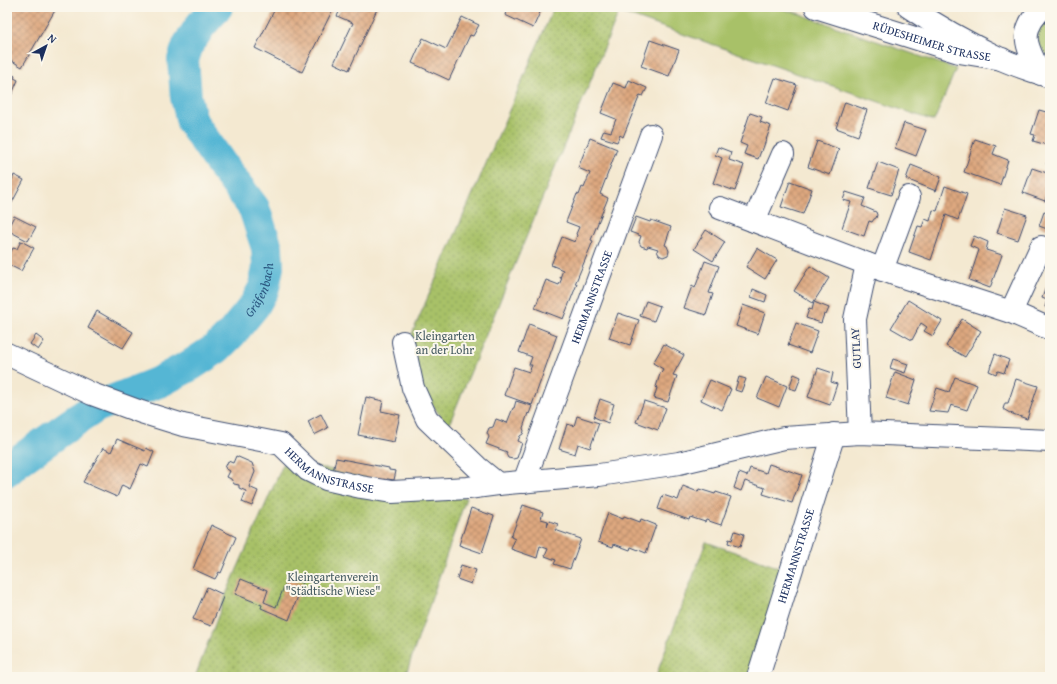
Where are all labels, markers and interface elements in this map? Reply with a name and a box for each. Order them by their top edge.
street label: RÜDESHEIMER STRASSE [871,16,992,65]
north arrow [26,26,66,66]
text: N [44,30,61,47]
street label: HERMANNSTRASSE [566,248,616,346]
water label: Gräfenbach [240,262,278,321]
park label: Kleingarten an der Lohr [415,327,475,358]
street label: GUTLAY [846,327,865,369]
street label: HERMANNSTRASSE [281,443,375,497]
street label: HERMANNSTRASSE [773,506,818,605]
park label: Kleingartenverein "Städtische Wiese" [286,568,380,599]

